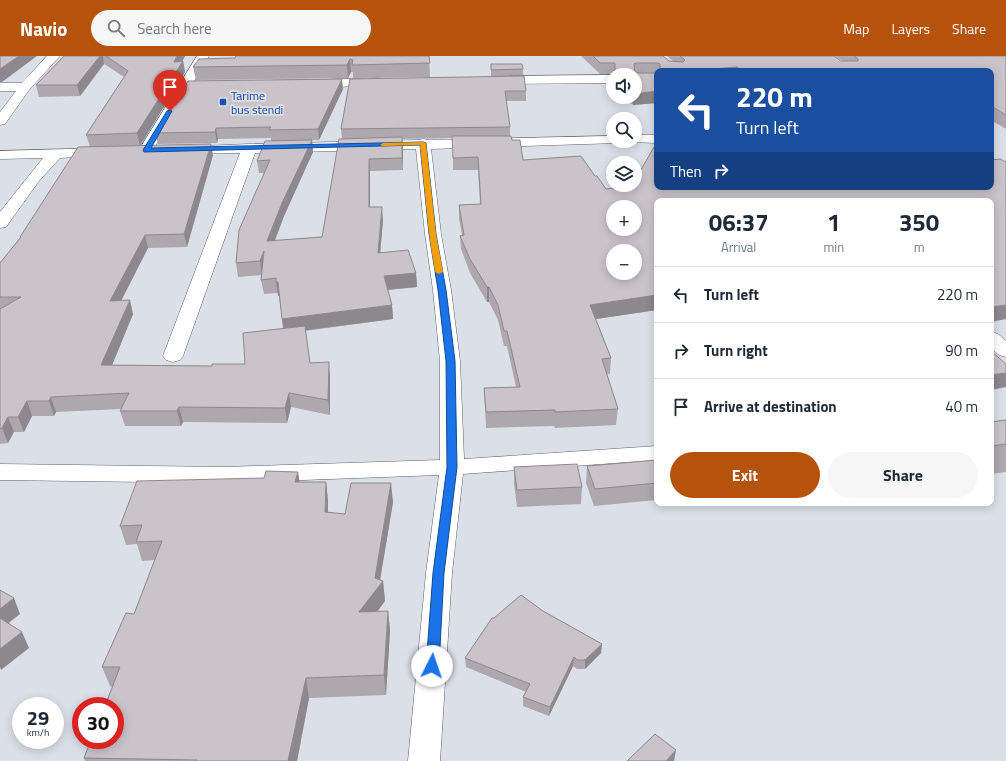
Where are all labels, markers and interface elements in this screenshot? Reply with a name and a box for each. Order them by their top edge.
search box [91,10,371,46]
text: Navio [20,14,67,43]
icon: search [105,17,127,39]
text: Search here [137,17,212,40]
text: Map [843,18,869,39]
text: Layers [891,18,930,39]
text: Share [952,18,986,39]
map controls [606,68,642,280]
button: sound [606,68,642,104]
pin [153,70,187,111]
text: 220 m [736,75,813,118]
icon: arrive [159,76,181,98]
icon: left [670,84,722,136]
place label: Tarime bus stendi [231,86,283,119]
marker: Tarime bus stendi [218,97,228,107]
button: search [606,112,642,148]
text: Turn left [736,114,799,141]
button: layers [606,156,642,192]
text: Then [670,160,702,183]
icon: right [710,160,732,182]
button: + [606,200,642,236]
text: 06:37 [709,204,769,240]
text: 1 [827,204,841,240]
text: 350 [899,204,939,240]
text: Arrival [721,237,756,257]
text: min [823,237,844,257]
text: m [914,237,925,257]
button: − [606,244,642,280]
text: Turn left [704,283,759,306]
text: 220 m [937,283,978,306]
icon: left [670,284,692,306]
text: Turn right [704,339,768,362]
text: 90 m [945,339,978,362]
icon: right [670,340,692,362]
text: Arrive at destination [704,395,837,418]
text: 40 m [945,395,978,418]
icon: arrive [670,396,692,418]
button: Exit [670,452,820,498]
button: Share [828,452,978,498]
position arrow [411,645,453,687]
speed limit sign: 30 [72,697,124,749]
text: 29 [27,702,49,733]
text: km/h [27,725,49,740]

